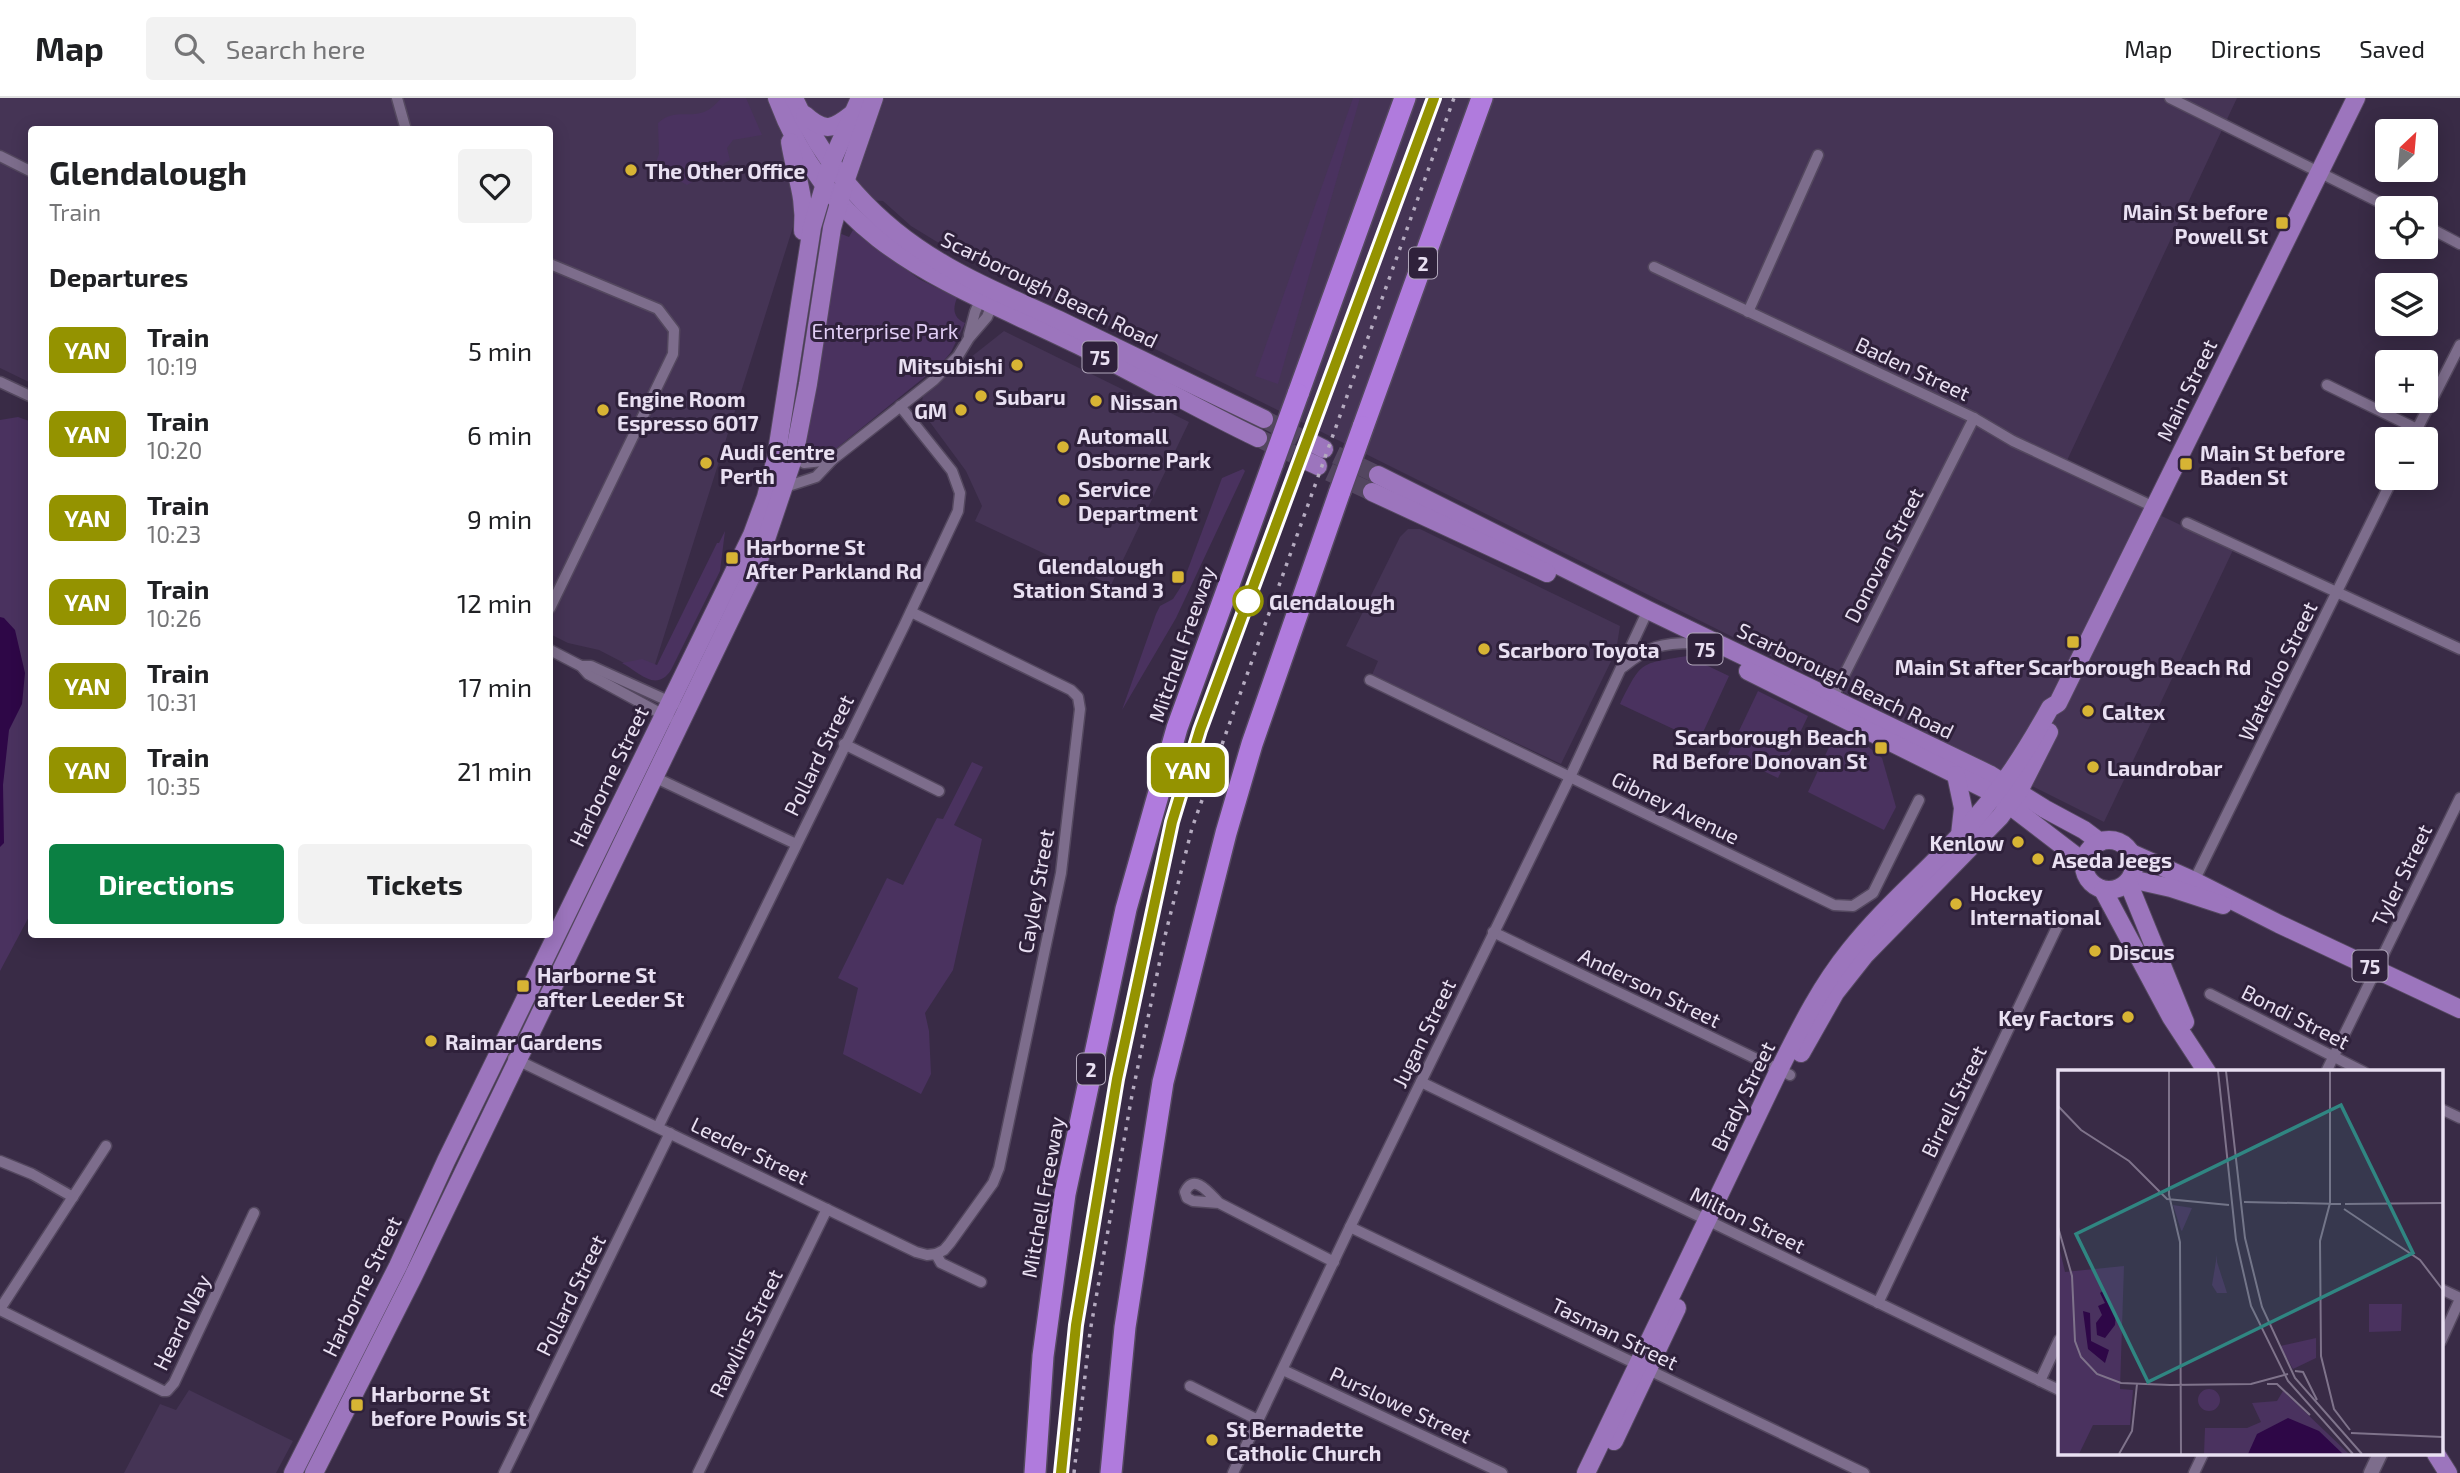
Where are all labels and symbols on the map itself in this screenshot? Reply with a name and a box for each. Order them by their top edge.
north arrow [2375,119,2438,182]
place label: The Other Office [645,158,806,183]
marker: The Other Office [623,162,639,178]
place label: Main St before Powell St [2123,199,2268,248]
marker: Main St before Powell St [2274,215,2290,231]
street label: Scarborough Beach Road [938,226,1162,352]
road number: 2 [1409,248,1437,279]
park label: Enterprise Park [811,318,959,343]
street label: Baden Street [1852,331,1974,405]
street label: Main Street [2151,335,2221,445]
road number: 75 [1082,342,1118,372]
place label: Mitsubishi [898,353,1003,378]
marker: Mitsubishi [1009,357,1025,373]
place label: Subaru [995,384,1066,409]
place label: Engine Room Espresso 6017 [617,386,759,435]
marker: Subaru [973,388,989,404]
place label: Nissan [1110,389,1178,414]
marker: Nissan [1088,393,1104,409]
place label: GM [914,398,947,423]
marker: Engine Room Espresso 6017 [595,402,611,418]
marker: GM [953,402,969,418]
place label: Automall Osborne Park [1077,423,1211,472]
place label: Audi Centre Perth [720,439,835,488]
marker: Automall Osborne Park [1055,439,1071,455]
place label: Main St before Baden St [2200,440,2345,489]
marker: Audi Centre Perth [698,455,714,471]
marker: Main St before Baden St [2178,456,2194,472]
place label: Service Department [1078,476,1198,525]
street label: Donovan Street [1838,484,1928,626]
marker: Service Department [1056,492,1072,508]
place label: Harborne St After Parkland Rd [746,534,922,583]
marker: Harborne St After Parkland Rd [724,550,740,566]
place label: Glendalough Station Stand 3 [1013,553,1164,602]
street label: Mitchell Freeway [1143,563,1219,725]
marker: Glendalough Station Stand 3 [1170,569,1186,585]
marker: Glendalough [1233,586,1263,616]
place label: Glendalough [1269,589,1395,614]
street label: Waterloo Street [2232,597,2322,745]
street label: Scarborough Beach Road [1734,617,1958,743]
road number: 75 [1688,634,1722,664]
marker: Main St after Scarborough Beach Rd [2065,634,2081,650]
place label: Scarboro Toyota [1498,637,1659,663]
marker: Scarboro Toyota [1476,641,1492,657]
place label: Main St after Scarborough Beach Rd [1895,654,2251,679]
street label: Pollard Street [778,690,858,820]
place label: Caltex [2102,699,2165,724]
street label: Harborne Street [563,702,653,850]
marker: Caltex [2080,703,2096,719]
place label: Scarborough Beach Rd Before Donovan St [1652,724,1867,773]
marker: Scarborough Beach Rd Before Donovan St [1873,740,1889,756]
line badge: YAN [1148,747,1228,793]
place label: Laundrobar [2107,755,2222,780]
marker: Laundrobar [2085,759,2101,775]
street label: Gibney Avenue [1608,765,1744,849]
street label: Tyler Street [2366,820,2436,930]
street label: Cayley Street [1012,827,1058,955]
place label: Kenlow [1930,830,2004,855]
marker: Kenlow [2010,834,2026,850]
place label: Aseda Jeegs [2052,847,2172,872]
marker: Aseda Jeegs [2030,851,2046,867]
place label: Hockey International [1970,880,2101,929]
marker: Hockey International [1948,896,1964,912]
place label: Discus [2109,939,2175,964]
street label: Anderson Street [1575,942,1725,1032]
marker: Discus [2087,943,2103,959]
road number: 75 [2352,950,2388,982]
place label: Harborne St after Leeder St [537,962,685,1011]
street label: Jugan Street [1386,975,1460,1091]
marker: Harborne St after Leeder St [515,978,531,994]
street label: Bondi Street [2238,978,2354,1054]
place label: Key Factors [1998,1005,2114,1031]
marker: Key Factors [2120,1009,2136,1025]
place label: Raimar Gardens [445,1029,603,1054]
marker: Raimar Gardens [423,1033,439,1049]
street label: Brady Street [1705,1037,1779,1155]
street label: Birrell Street [1915,1041,1991,1161]
road number: 2 [1077,1054,1105,1085]
inset map [2058,1070,2442,1456]
street label: Leeder Street [687,1111,813,1189]
street label: Mitchell Freeway [1015,1114,1069,1280]
street label: Milton Street [1686,1180,1810,1258]
street label: Harborne Street [316,1212,406,1360]
street label: Pollard Street [530,1230,610,1360]
street label: Rawlins Street [703,1265,787,1401]
street label: Heard Way [147,1270,215,1374]
street label: Tasman Street [1548,1292,1682,1374]
street label: Purslowe Street [1326,1360,1476,1448]
place label: Harborne St before Powis St [371,1381,527,1430]
marker: Harborne St before Powis St [349,1397,365,1413]
place label: St Bernadette Catholic Church [1226,1416,1381,1465]
marker: St Bernadette Catholic Church [1204,1432,1220,1448]

